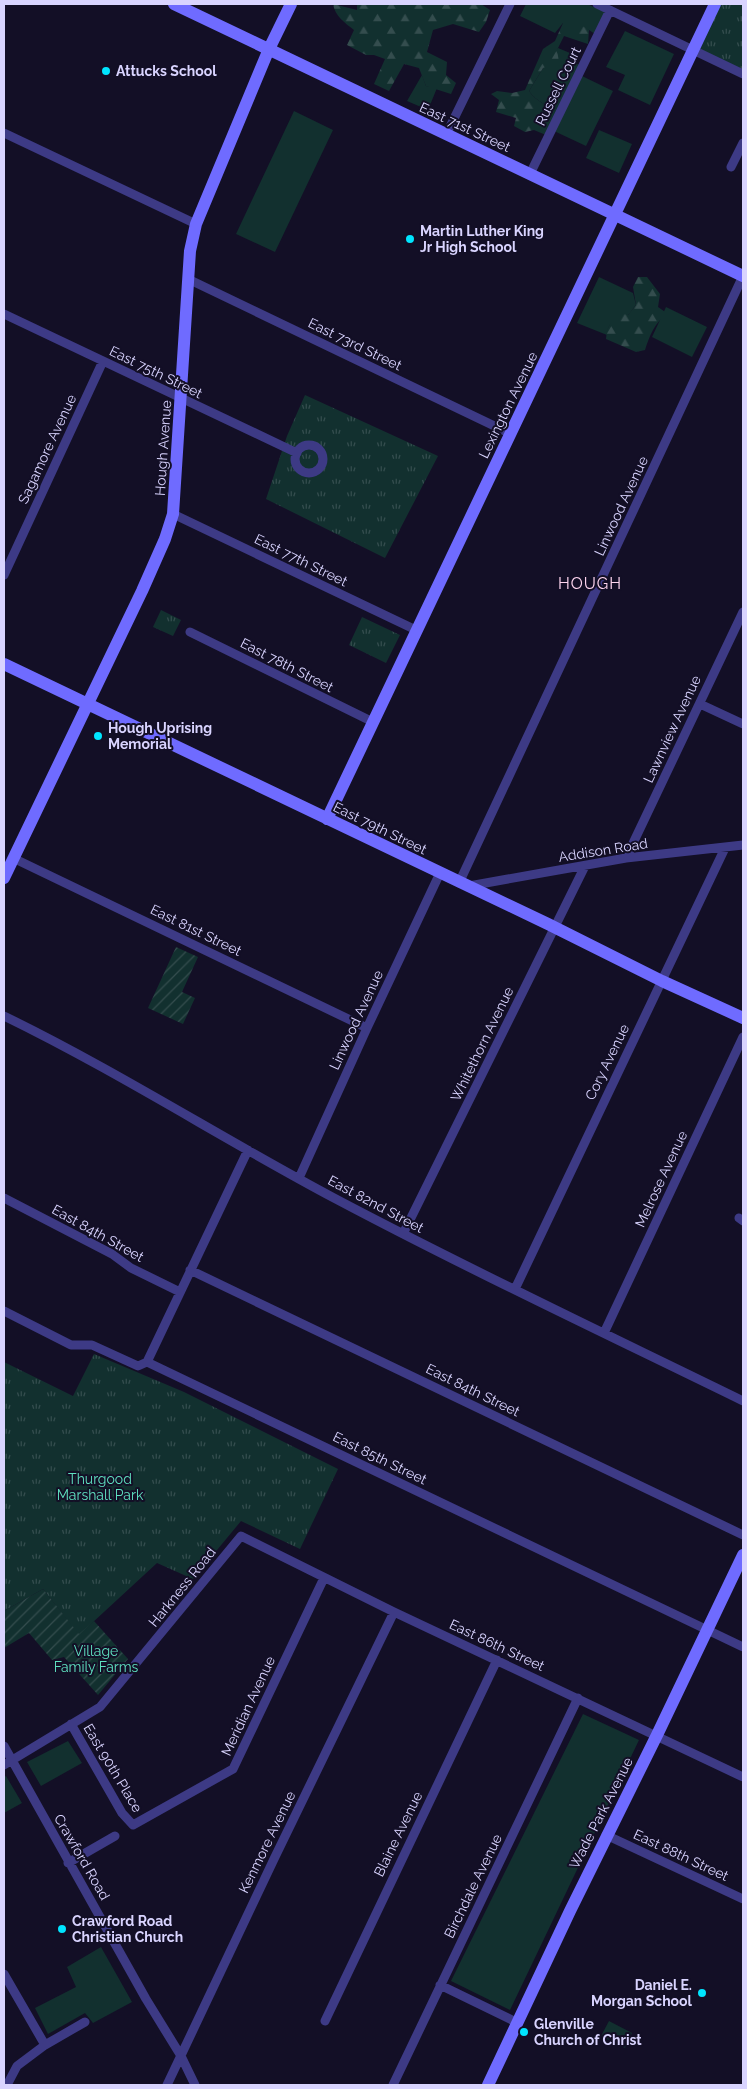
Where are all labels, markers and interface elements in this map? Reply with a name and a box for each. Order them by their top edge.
street label: Russell Court [532,44,584,128]
place label: Attucks School [116,63,217,79]
marker: Attucks School [100,65,112,77]
street label: East 71st Street [417,99,513,155]
place label: Martin Luther King Jr High School [420,223,544,255]
marker: Martin Luther King Jr High School [404,233,416,245]
street label: East 73rd Street [306,314,405,374]
street label: East 75th Street [107,343,205,402]
street label: Lexington Avenue [475,349,541,461]
street label: Sagamore Avenue [15,392,79,506]
street label: Hough Avenue [152,400,174,496]
street label: Linwood Avenue [591,454,651,558]
street label: East 77th Street [252,531,350,590]
district label: HOUGH [558,574,622,593]
street label: East 78th Street [238,635,336,695]
street label: Lawnview Avenue [640,673,704,785]
place label: Hough Uprising Memorial [108,720,212,752]
marker: Hough Uprising Memorial [92,730,104,742]
street label: East 79th Street [331,798,430,858]
street label: Addison Road [557,835,649,865]
street label: East 81st Street [148,901,244,959]
street label: Linwood Avenue [326,968,386,1072]
street label: Whitethorn Avenue [447,984,517,1104]
street label: Cory Avenue [582,1021,632,1103]
street label: Melrose Avenue [632,1128,690,1230]
street label: East 82nd Street [325,1172,427,1236]
street label: East 84th Street [49,1201,147,1265]
street label: East 84th Street [424,1360,523,1420]
street label: East 85th Street [331,1428,430,1488]
park label: Thurgood Marshall Park [57,1471,144,1503]
street label: Harkness Road [145,1544,219,1630]
street label: East 86th Street [447,1616,547,1674]
park label: Village Family Farms [54,1643,139,1675]
street label: Meridian Avenue [218,1654,278,1758]
street label: East 90th Place [80,1721,146,1815]
street label: Wade Park Avenue [566,1755,636,1871]
street label: Kenmore Avenue [235,1788,299,1896]
street label: Blaine Avenue [371,1789,425,1879]
street label: Crawford Road [51,1811,113,1903]
street label: East 88th Street [631,1826,731,1884]
street label: Birchdale Avenue [441,1831,505,1941]
place label: Crawford Road Christian Church [72,1913,183,1945]
marker: Crawford Road Christian Church [56,1923,68,1935]
place label: Daniel E. Morgan School [591,1977,693,2009]
marker: Daniel E. Morgan School [696,1987,708,1999]
place label: Glenville Church of Christ [534,2016,642,2048]
marker: Glenville Church of Christ [518,2026,530,2038]

